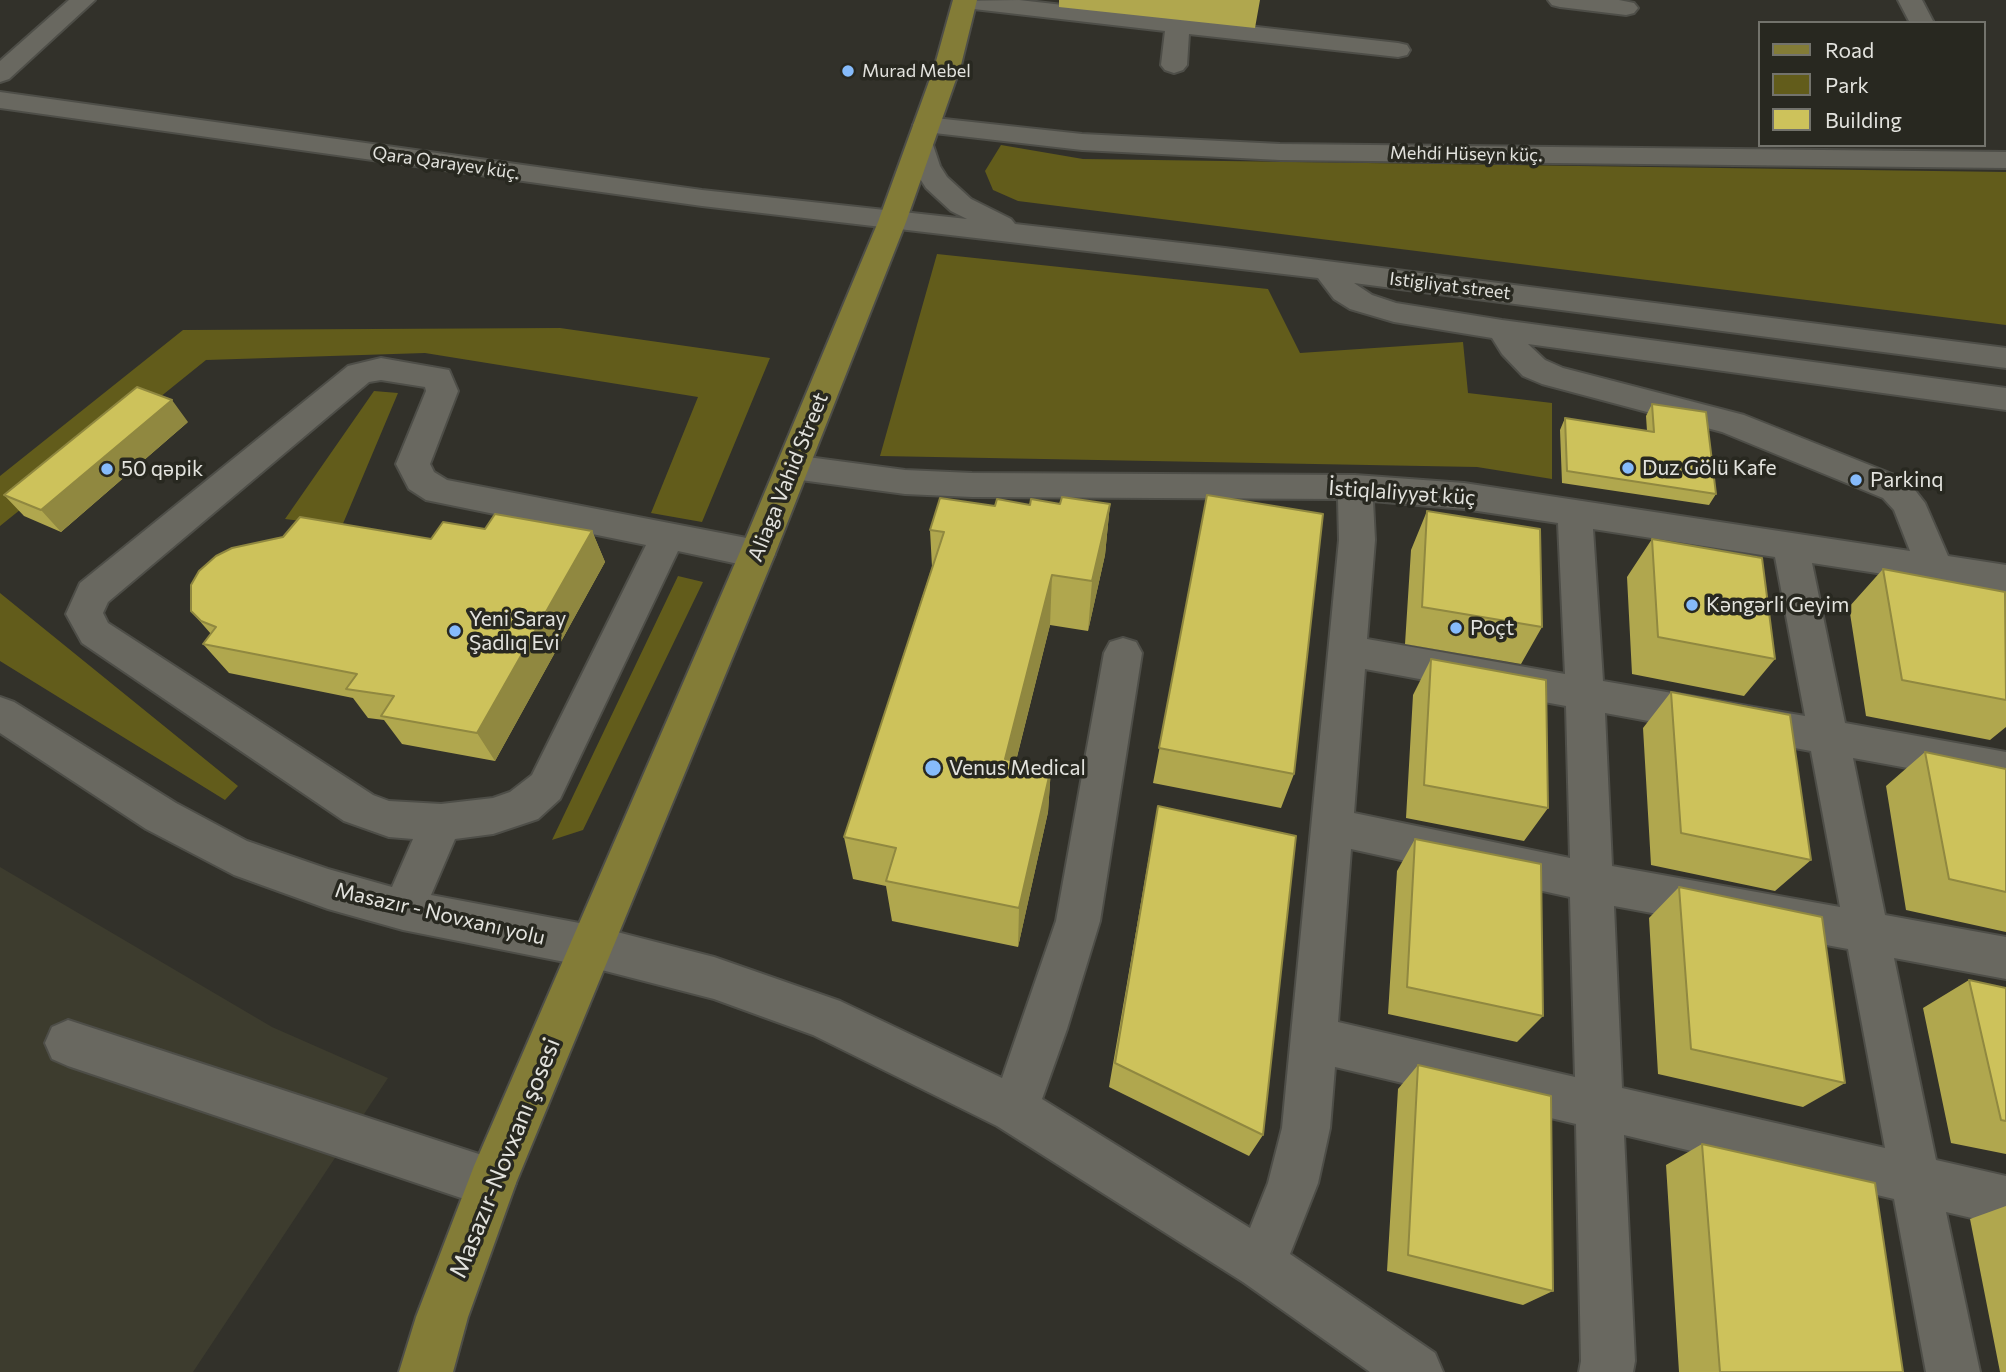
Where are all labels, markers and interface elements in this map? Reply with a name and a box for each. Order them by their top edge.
legend [1758,21,1985,147]
text: Road [1825,37,1874,62]
place label: Murad Mebel [862,60,971,82]
marker: Murad Mebel [840,63,856,79]
text: Park [1825,72,1869,97]
text: Building [1825,107,1902,132]
street label: Qara Qarayev küç. [371,142,521,184]
street label: Mehdi Hüseyn küç. [1390,142,1542,166]
street label: Istigliyat street [1388,268,1512,304]
street label: Aliaga Vahid Street [743,389,833,565]
place label: Duz Gölü Kafe [1642,455,1777,481]
place label: 50 qəpik [121,456,203,482]
marker: Duz Gölü Kafe [1620,460,1636,476]
marker: 50 qəpik [99,461,115,477]
place label: Parkinq [1870,467,1944,493]
marker: Parkinq [1848,472,1864,488]
street label: İstiqlaliyyət küç [1328,475,1476,511]
place label: Kəngərli Geyim [1706,592,1849,618]
marker: Kəngərli Geyim [1684,597,1700,613]
place label: Yeni Saray Şadlıq Evi [469,606,566,656]
place label: Poçt [1470,615,1514,641]
marker: Poçt [1448,620,1464,636]
marker: Yeni Saray Şadlıq Evi [447,623,463,639]
place label: Venus Medical [949,755,1086,781]
marker: Venus Medical [923,758,943,778]
street label: Masazır - Novxanı yolu [332,878,548,950]
street label: Masazır-Novxanı şosesi [444,1034,566,1282]

